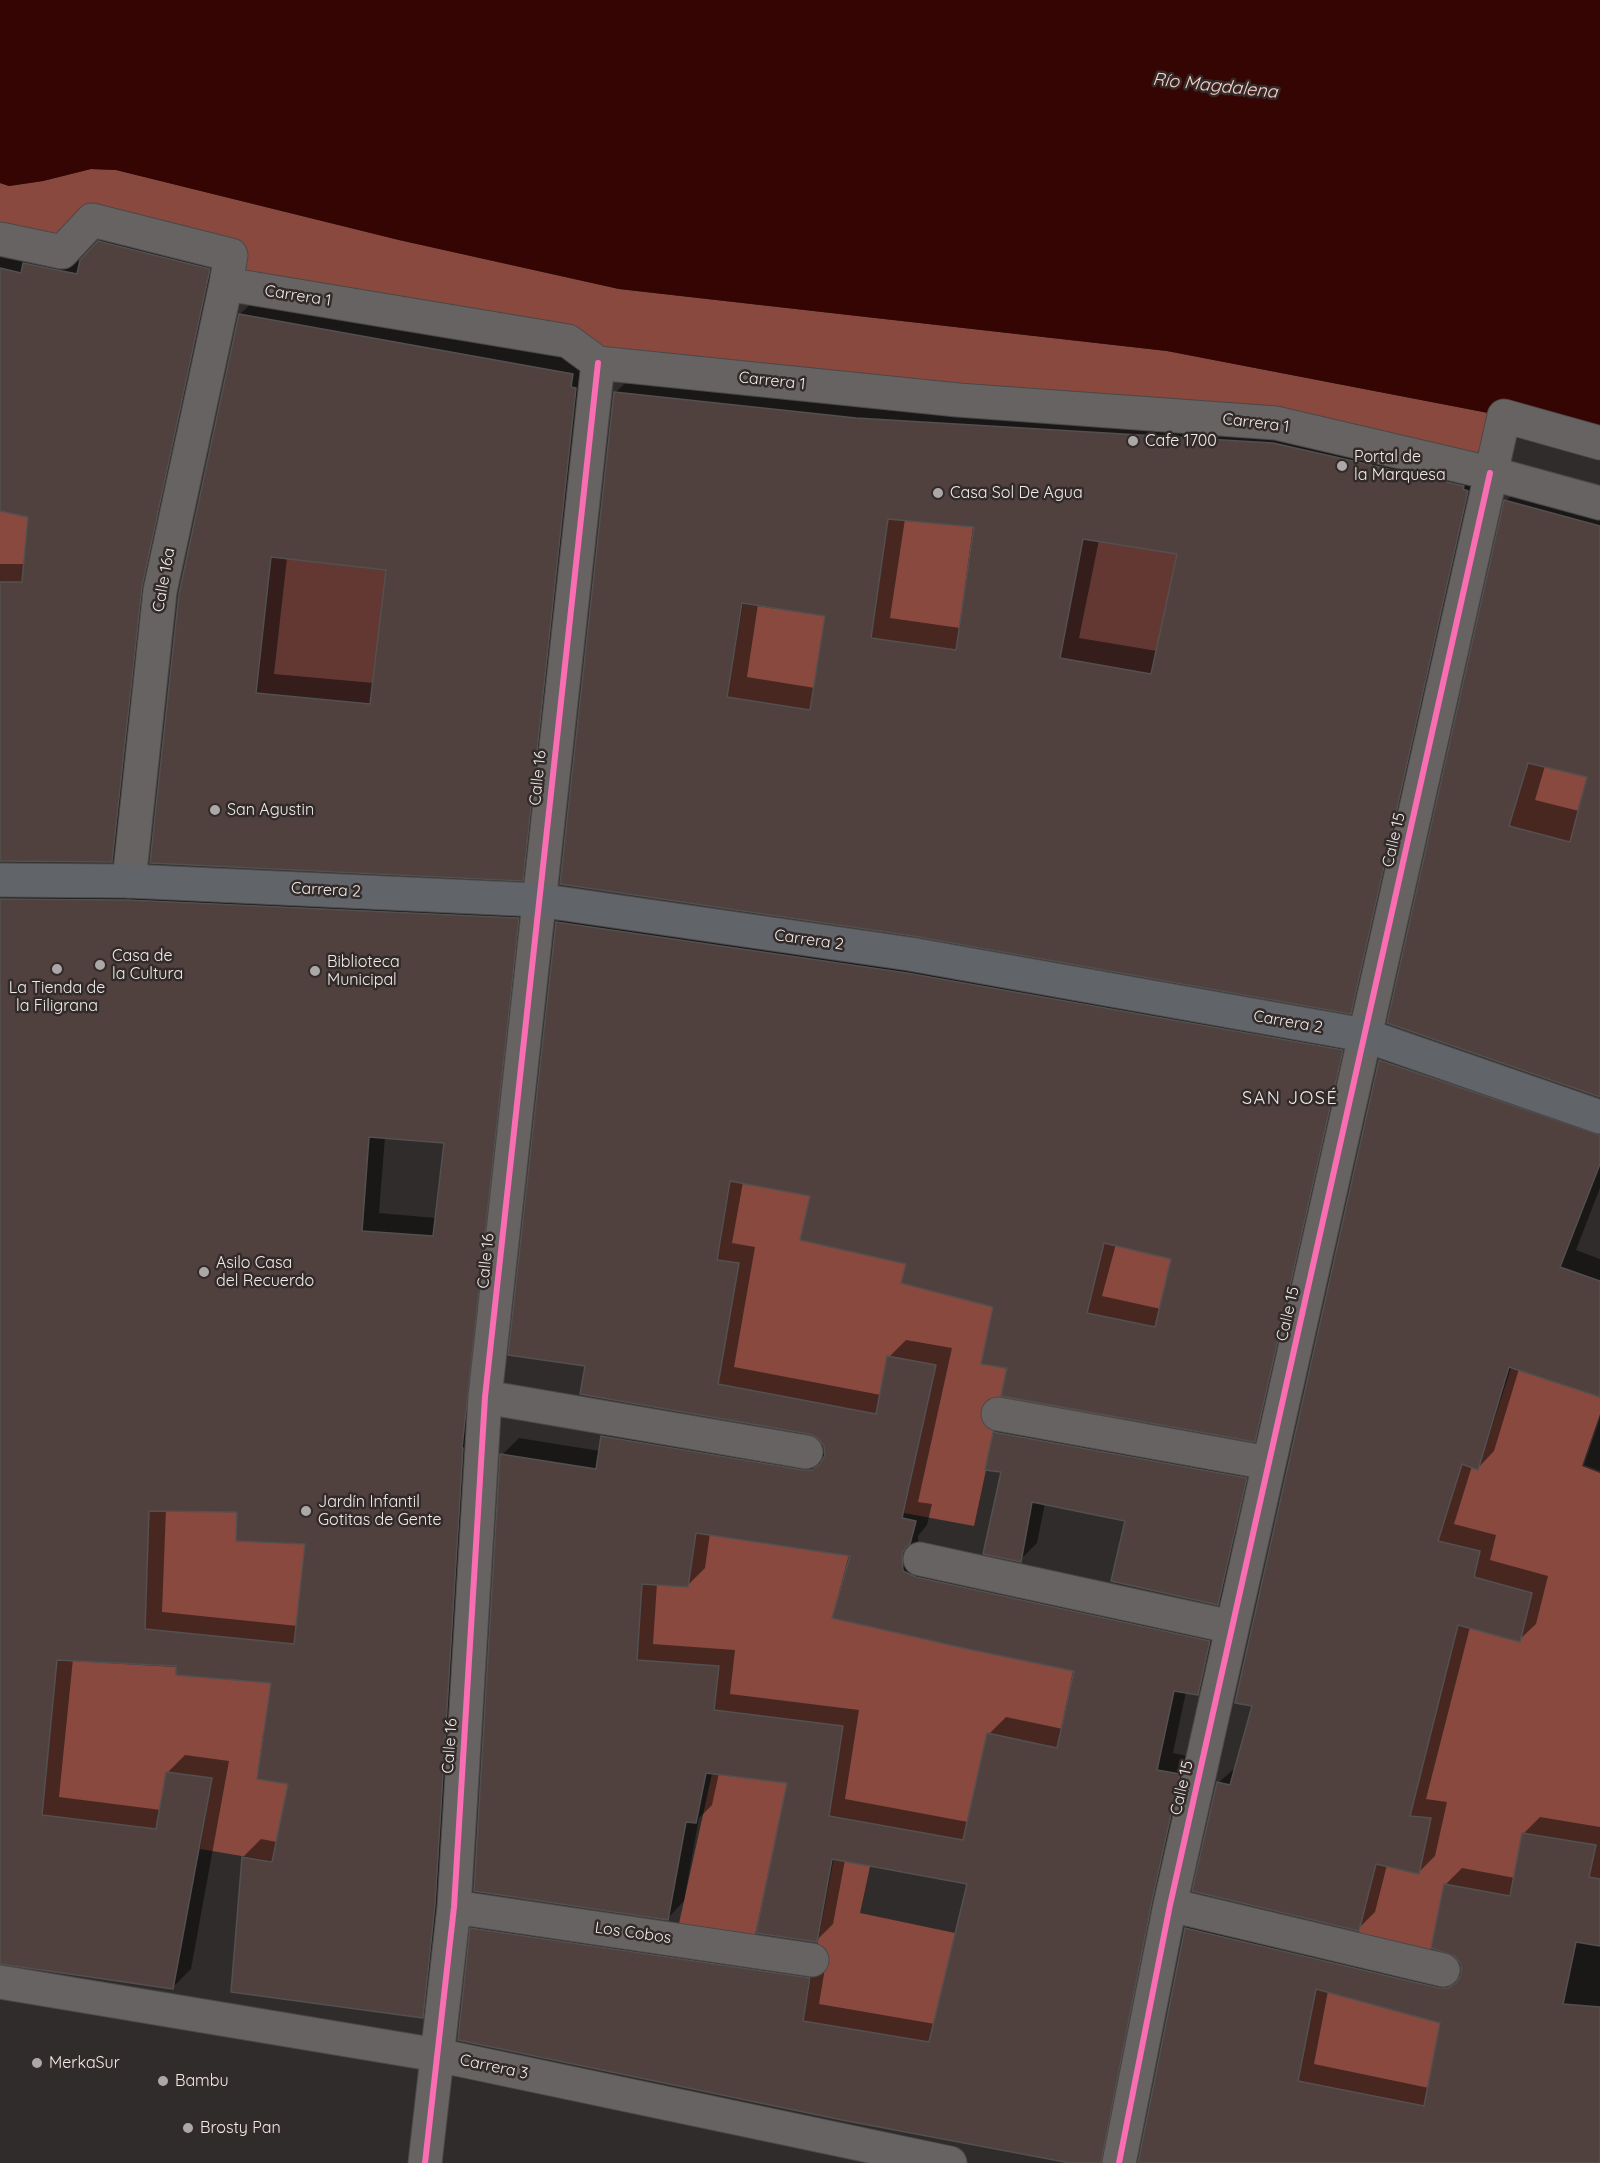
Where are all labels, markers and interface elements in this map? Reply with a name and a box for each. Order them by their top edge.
water label: Río Magdalena [1151,69,1279,103]
street label: Carrera 1 [263,281,333,311]
street label: Carrera 1 [738,368,806,394]
street label: Carrera 1 [1222,409,1290,437]
place label: Cafe 1700 [1145,431,1217,451]
marker: Cafe 1700 [1126,434,1140,448]
place label: Portal de la Marquesa [1354,447,1446,485]
marker: Portal de la Marquesa [1335,459,1349,473]
place label: Casa Sol De Agua [950,483,1083,503]
marker: Casa Sol De Agua [931,486,945,500]
street label: Calle 16a [149,546,179,614]
street label: Calle 16 [526,750,550,806]
place label: San Agustin [227,800,314,820]
marker: San Agustin [208,803,222,817]
street label: Calle 15 [1378,811,1410,869]
street label: Carrera 2 [291,879,361,901]
street label: Carrera 2 [773,926,845,954]
place label: Casa de la Cultura [112,946,183,984]
place label: Biblioteca Municipal [327,952,400,990]
marker: Casa de la Cultura [93,958,107,972]
marker: La Tienda de la Filigrana [50,962,64,976]
marker: Biblioteca Municipal [308,964,322,978]
place label: La Tienda de la Filigrana [9,978,105,1016]
street label: Carrera 2 [1252,1006,1324,1038]
district label: SAN JOSÉ [1242,1088,1338,1110]
street label: Calle 16 [474,1233,498,1289]
place label: Asilo Casa del Recuerdo [216,1253,314,1291]
marker: Asilo Casa del Recuerdo [197,1265,211,1279]
street label: Calle 15 [1272,1285,1304,1343]
place label: Jardín Infantil Gotitas de Gente [318,1492,442,1530]
marker: Jardín Infantil Gotitas de Gente [299,1504,313,1518]
street label: Calle 16 [438,1718,462,1774]
street label: Calle 15 [1166,1759,1198,1817]
street label: Los Cobos [594,1918,672,1948]
street label: Carrera 3 [458,2050,530,2084]
place label: MerkaSur [49,2053,120,2073]
marker: MerkaSur [30,2056,44,2070]
place label: Bambu [175,2071,229,2091]
marker: Bambu [156,2074,170,2088]
place label: Brosty Pan [200,2118,281,2138]
marker: Brosty Pan [181,2121,195,2135]

